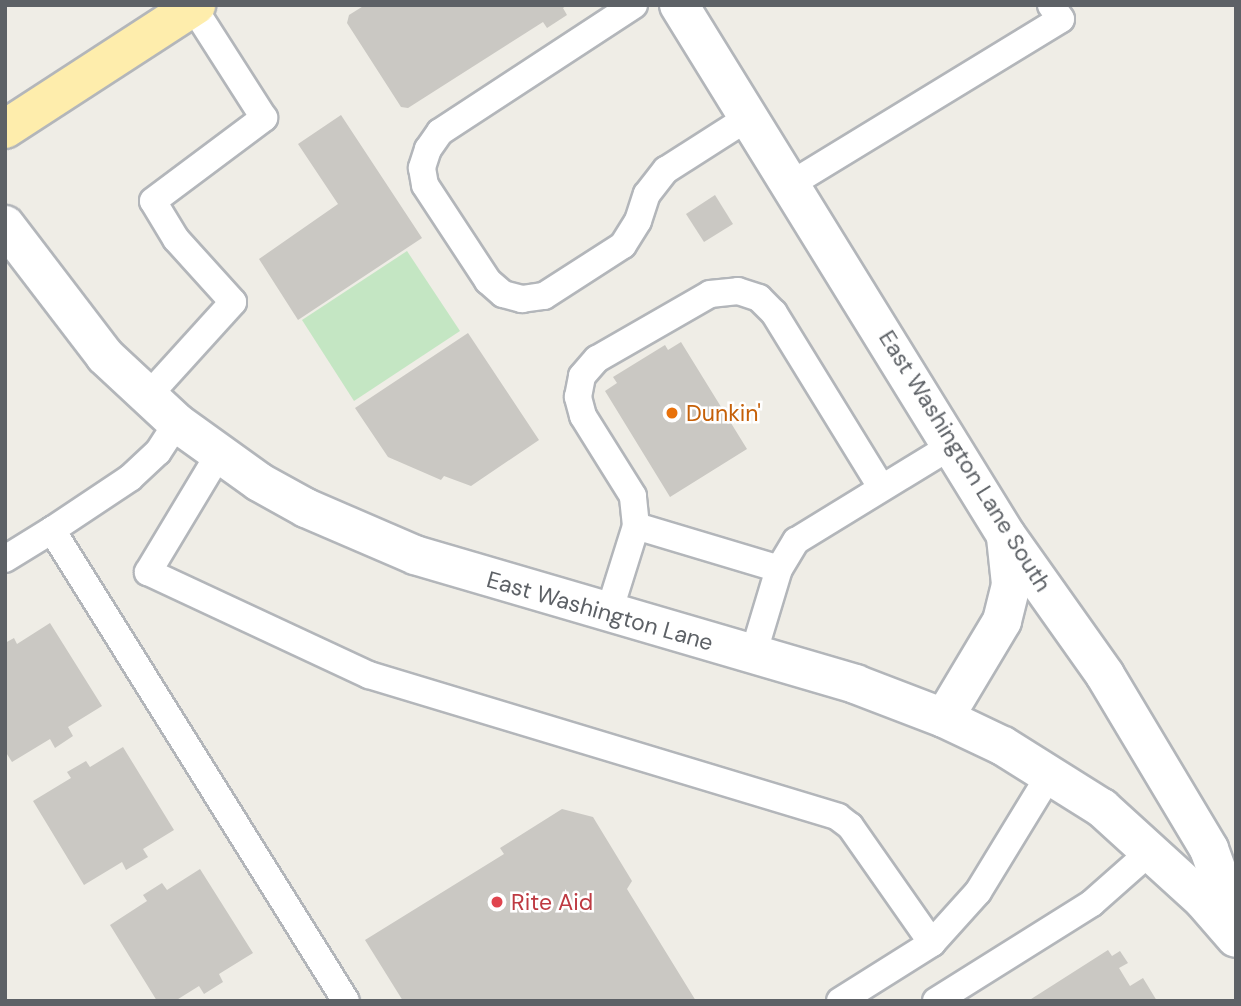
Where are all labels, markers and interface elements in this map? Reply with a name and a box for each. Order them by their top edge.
street label: East Washington Lane South [873,325,1057,597]
place label: Dunkin' [686,399,761,427]
marker: Dunkin' [664,405,680,421]
street label: East Washington Lane [484,565,716,657]
place label: Rite Aid [511,888,593,916]
marker: Rite Aid [489,894,505,910]

